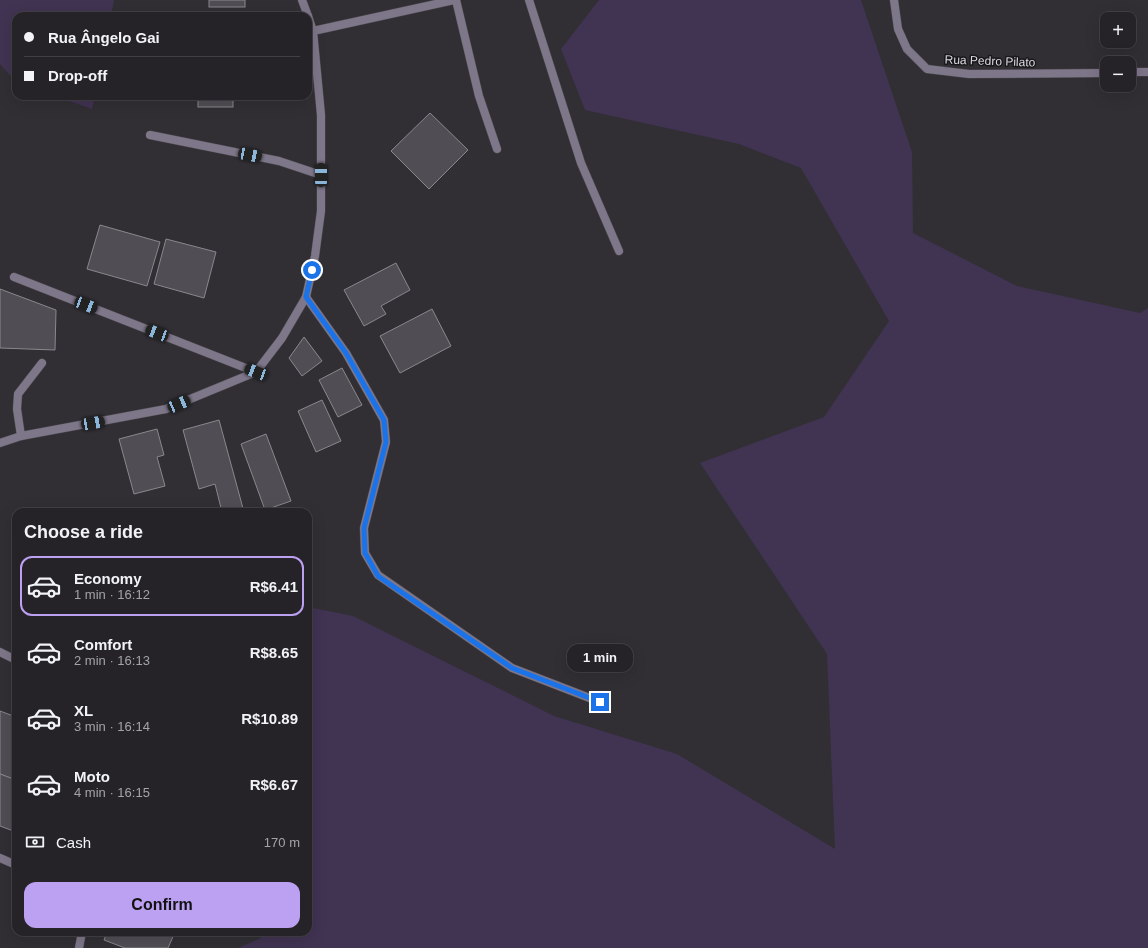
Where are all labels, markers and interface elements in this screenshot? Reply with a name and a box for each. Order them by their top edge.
map controls [1100,12,1136,92]
button: + [1100,12,1136,48]
text: Rua Ângelo Gai [48,29,160,46]
street label: Rua Pedro Pilato [944,52,1036,70]
button: − [1100,56,1136,92]
text: Drop-off [48,67,107,84]
car [237,147,263,163]
car [315,163,327,187]
route start [303,261,321,279]
car [73,295,99,315]
car [144,323,170,343]
car [243,362,269,382]
car [166,394,192,414]
car [80,415,106,431]
text: Choose a ride [24,522,143,542]
icon: car [26,568,62,604]
text: Economy [74,570,142,587]
text: R$6.41 [250,578,298,595]
text: 1 min · 16:12 [74,587,150,602]
icon: car [26,634,62,670]
text: Comfort [74,636,132,653]
text: R$8.65 [250,644,298,661]
callout: 1 min [567,644,633,672]
text: 1 min [583,650,617,665]
text: 2 min · 16:13 [74,653,150,668]
route end [591,693,609,711]
icon: car [26,700,62,736]
text: XL [74,702,93,719]
text: R$10.89 [241,710,298,727]
text: 3 min · 16:14 [74,719,150,734]
icon: car [26,766,62,802]
text: Moto [74,768,110,785]
text: R$6.67 [250,776,298,793]
text: 4 min · 16:15 [74,785,150,800]
icon: cash [24,831,46,853]
text: Cash [56,834,91,851]
text: 170 m [264,835,300,850]
button: Confirm [24,882,300,928]

